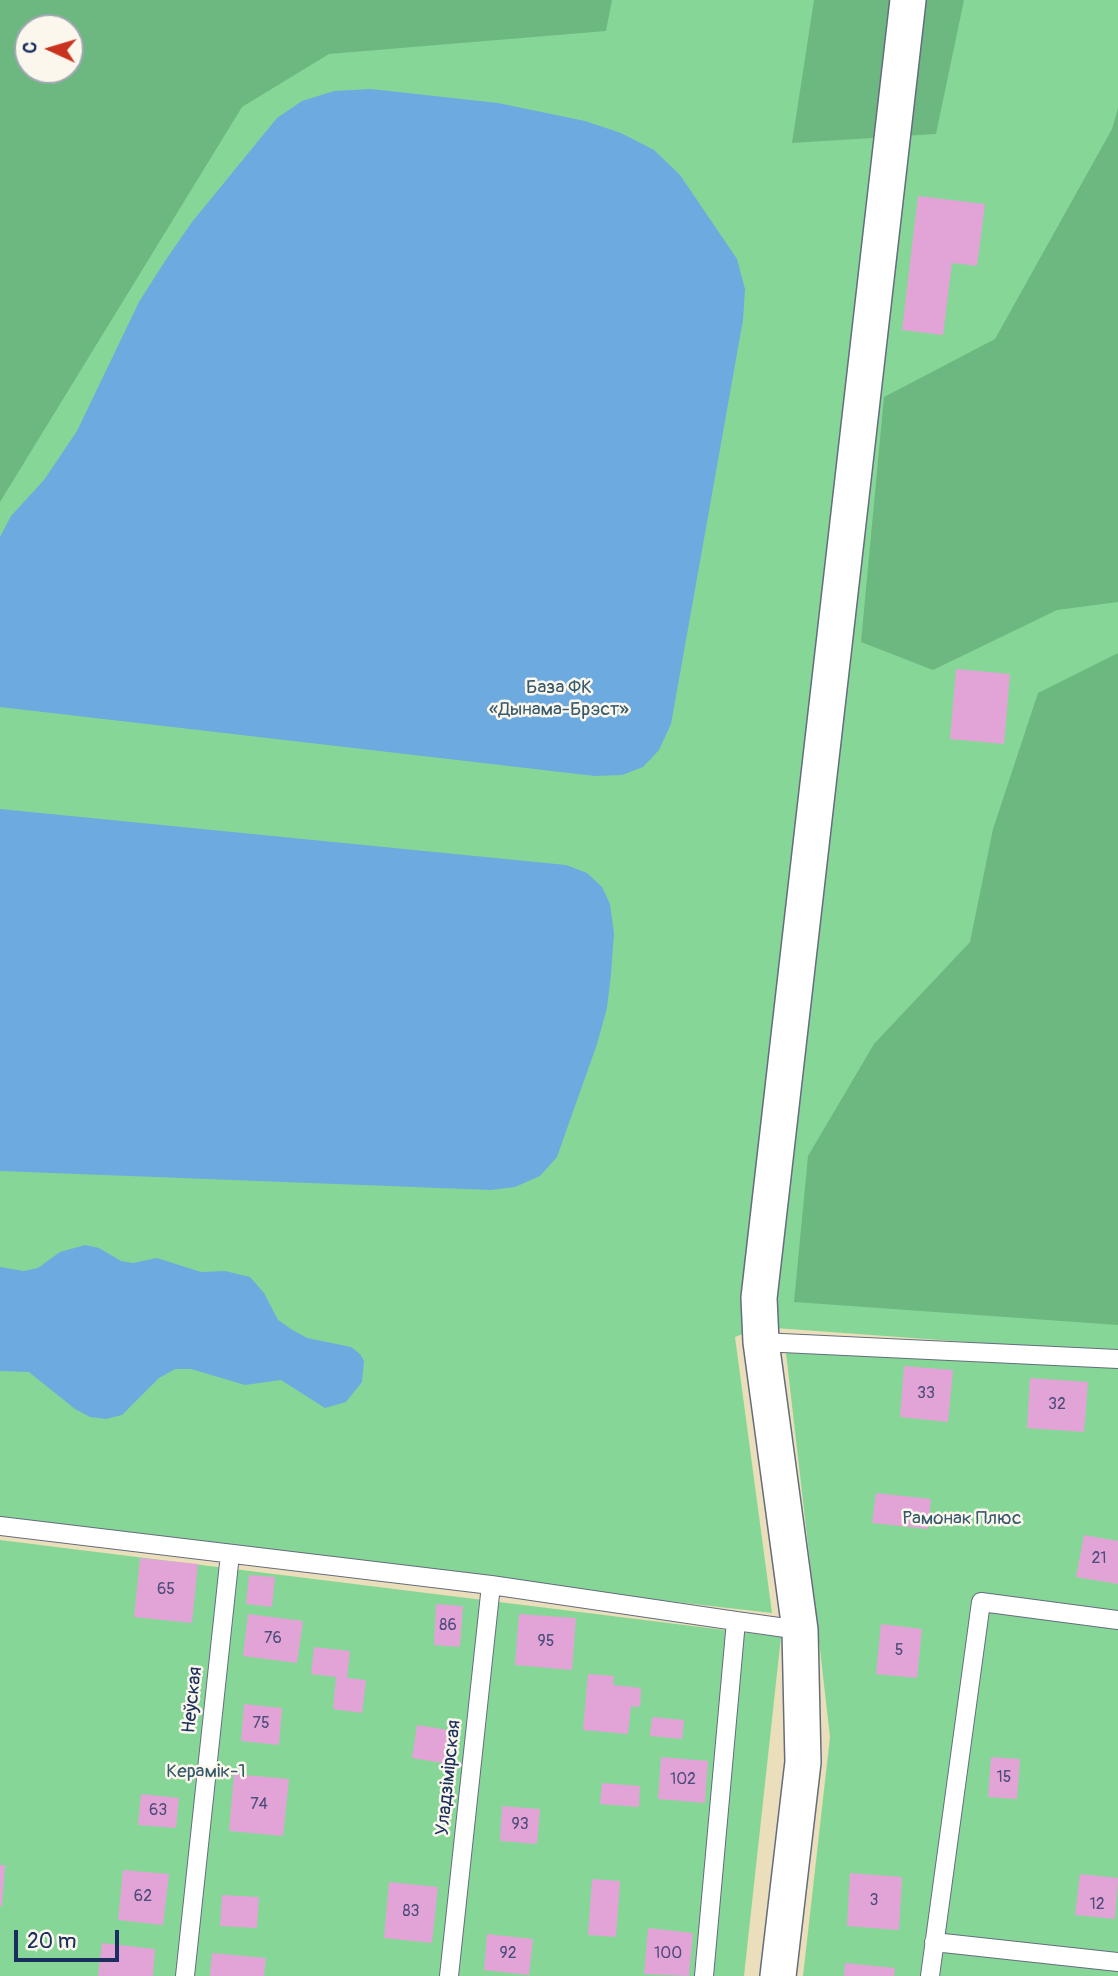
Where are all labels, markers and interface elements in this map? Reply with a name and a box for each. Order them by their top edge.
north arrow [14,14,84,84]
text: С [18,41,42,54]
park label: База ФК «Дынама-Брэст» [489,677,629,721]
house number: 33 [917,1384,935,1404]
house number: 32 [1048,1395,1066,1415]
park label: Рамонак Плюс [902,1508,1022,1530]
house number: 21 [1091,1549,1107,1569]
house number: 65 [157,1580,175,1600]
house number: 86 [439,1616,457,1636]
house number: 76 [264,1629,282,1649]
house number: 95 [538,1632,554,1652]
house number: 5 [895,1641,903,1661]
street label: Неўская [178,1666,208,1734]
house number: 75 [252,1714,270,1734]
street label: Уладзімірская [432,1719,466,1837]
park label: Керамік-1 [166,1761,246,1783]
house number: 15 [997,1768,1011,1788]
house number: 102 [670,1770,696,1790]
house number: 74 [250,1795,268,1815]
house number: 63 [149,1801,167,1821]
house number: 93 [511,1815,529,1835]
house number: 62 [134,1887,152,1907]
house number: 3 [870,1891,878,1911]
house number: 12 [1089,1895,1105,1915]
house number: 83 [403,1902,419,1922]
scale bar [18,1916,122,1960]
text: 20 m [27,1928,76,1955]
house number: 92 [499,1944,517,1964]
house number: 100 [654,1944,682,1964]

